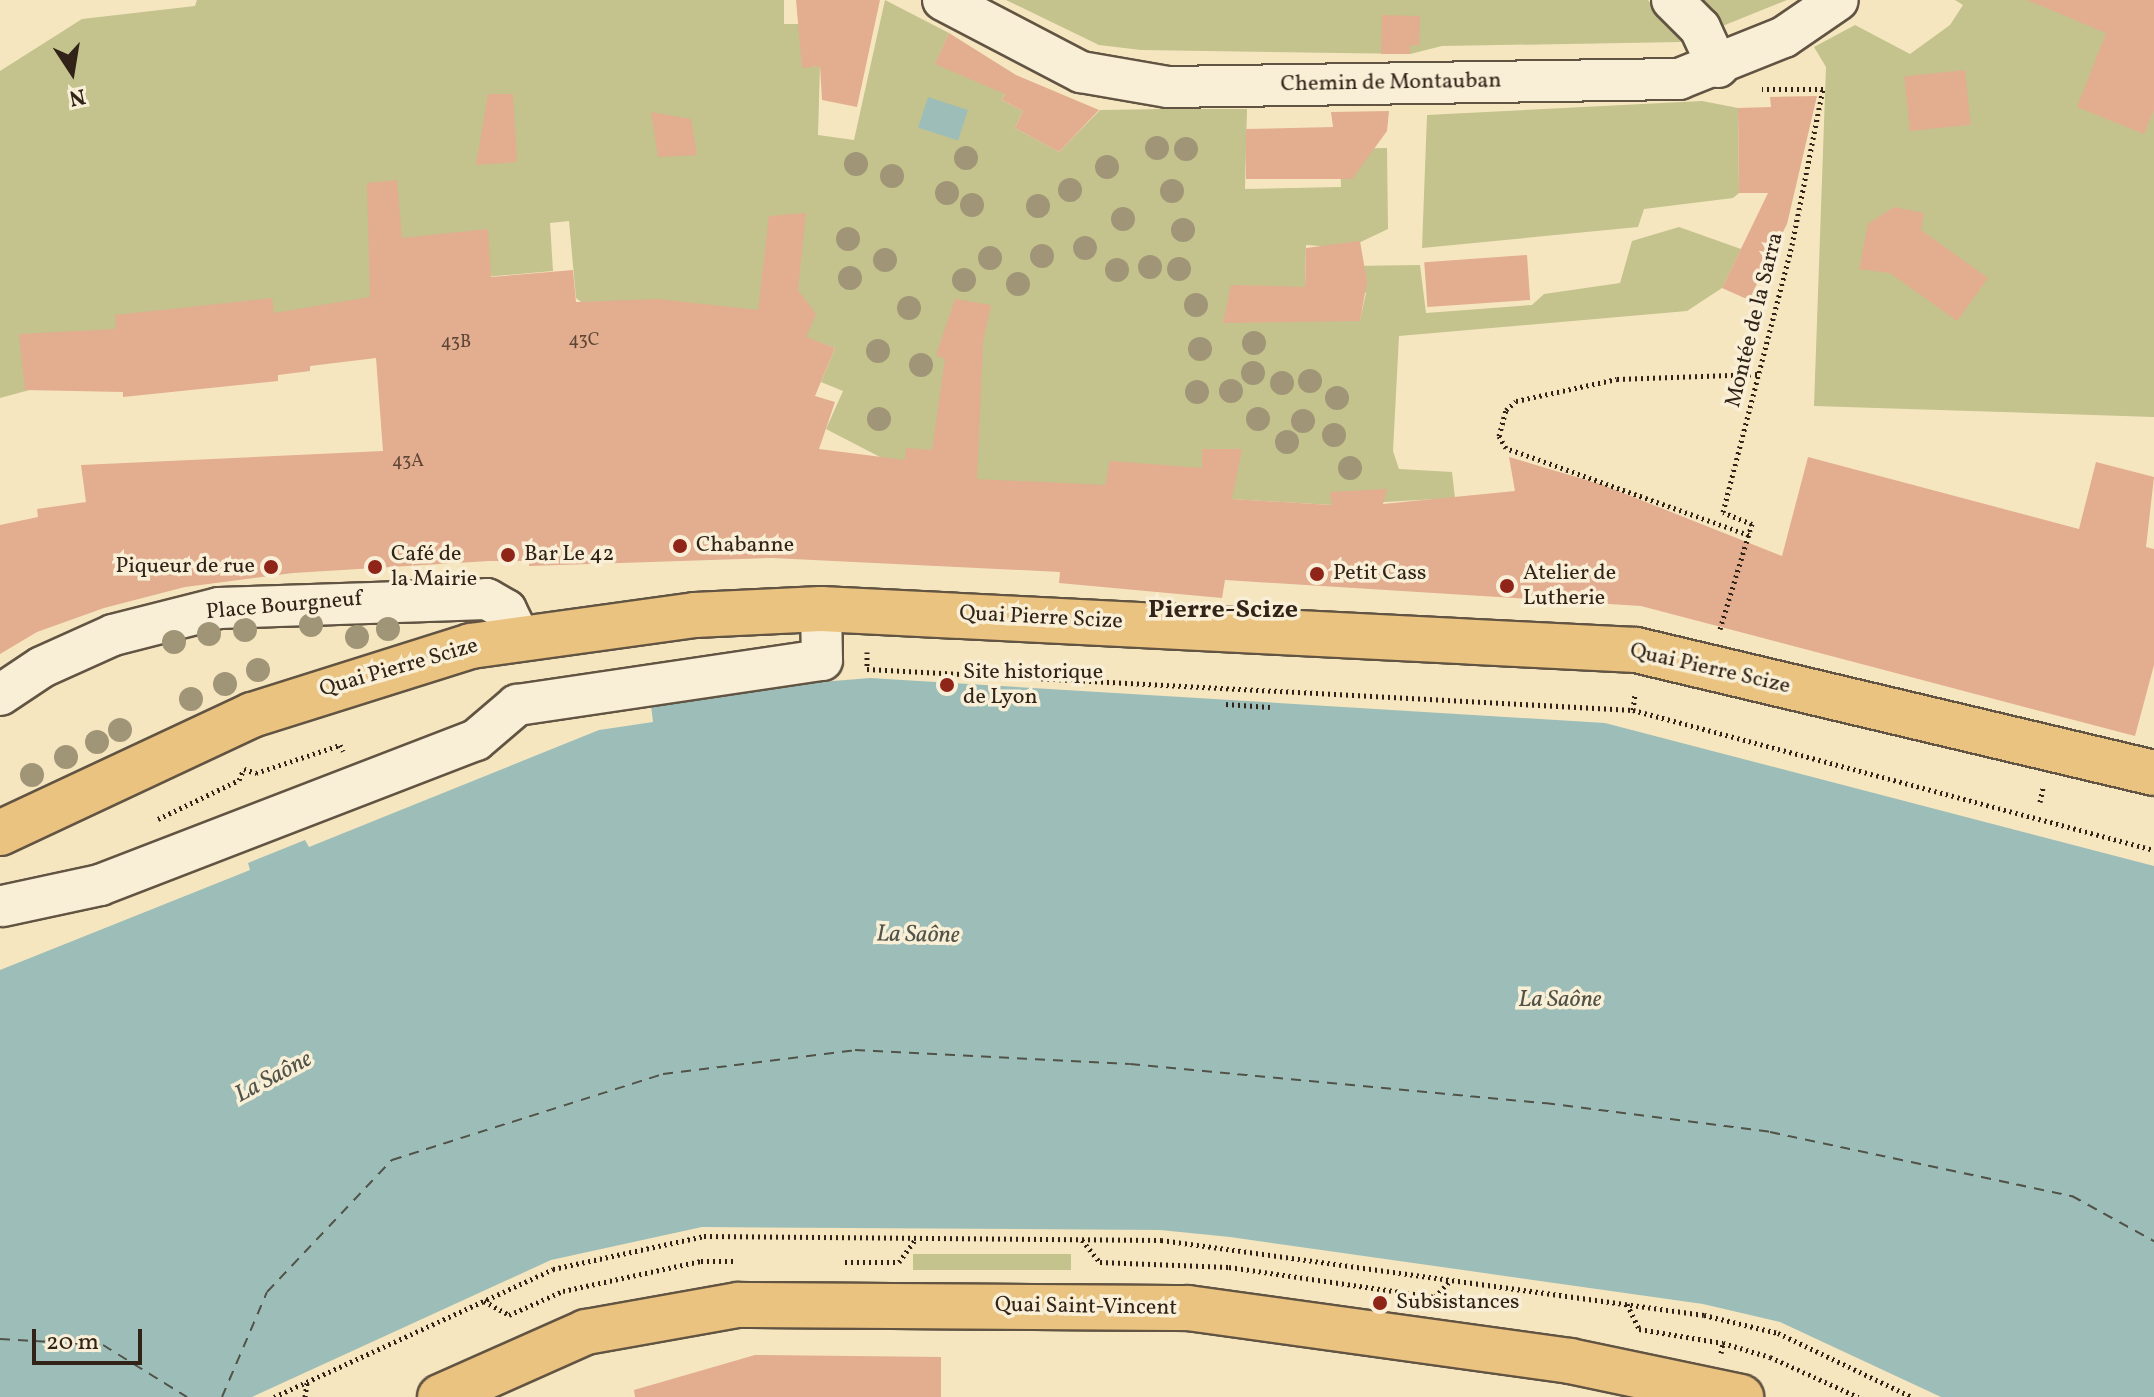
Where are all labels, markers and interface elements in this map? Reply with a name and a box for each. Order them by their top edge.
north arrow [32,32,112,112]
street label: Chemin de Montauban [1280,68,1502,98]
text: N [66,79,88,113]
street label: Montée de la Sarra [1721,230,1789,410]
house number: 43C [568,330,600,352]
house number: 43B [441,332,471,354]
house number: 43A [392,451,424,473]
place label: Chabanne [696,533,794,559]
marker: Chabanne [671,537,689,555]
place label: Café de la Mairie [391,541,477,592]
place label: Bar Le 42 [524,542,614,568]
marker: Bar Le 42 [499,546,517,564]
place label: Piqueur de rue [115,554,255,580]
marker: Piqueur de rue [262,558,280,576]
marker: Café de la Mairie [366,558,384,576]
place label: Atelier de Lutherie [1523,560,1616,612]
place label: Petit Cass [1333,561,1426,587]
marker: Petit Cass [1308,565,1326,583]
marker: Atelier de Lutherie [1498,577,1516,595]
street label: Place Bourgneuf [205,586,363,626]
district label: Pierre-Scize [1148,595,1298,627]
street label: Quai Pierre Scize [959,601,1123,635]
street label: Quai Pierre Scize [317,633,481,703]
street label: Quai Pierre Scize [1627,638,1793,700]
place label: Site historique de Lyon [963,659,1103,710]
marker: Site historique de Lyon [938,676,956,694]
water label: La Saône [876,921,960,951]
water label: La Saône [1518,987,1602,1015]
water label: La Saône [230,1046,318,1110]
place label: Subsistances [1396,1290,1520,1316]
street label: Quai Saint-Vincent [995,1292,1177,1322]
marker: Subsistances [1371,1294,1389,1312]
scale bar [36,1313,146,1363]
text: 20 m [46,1326,99,1360]

